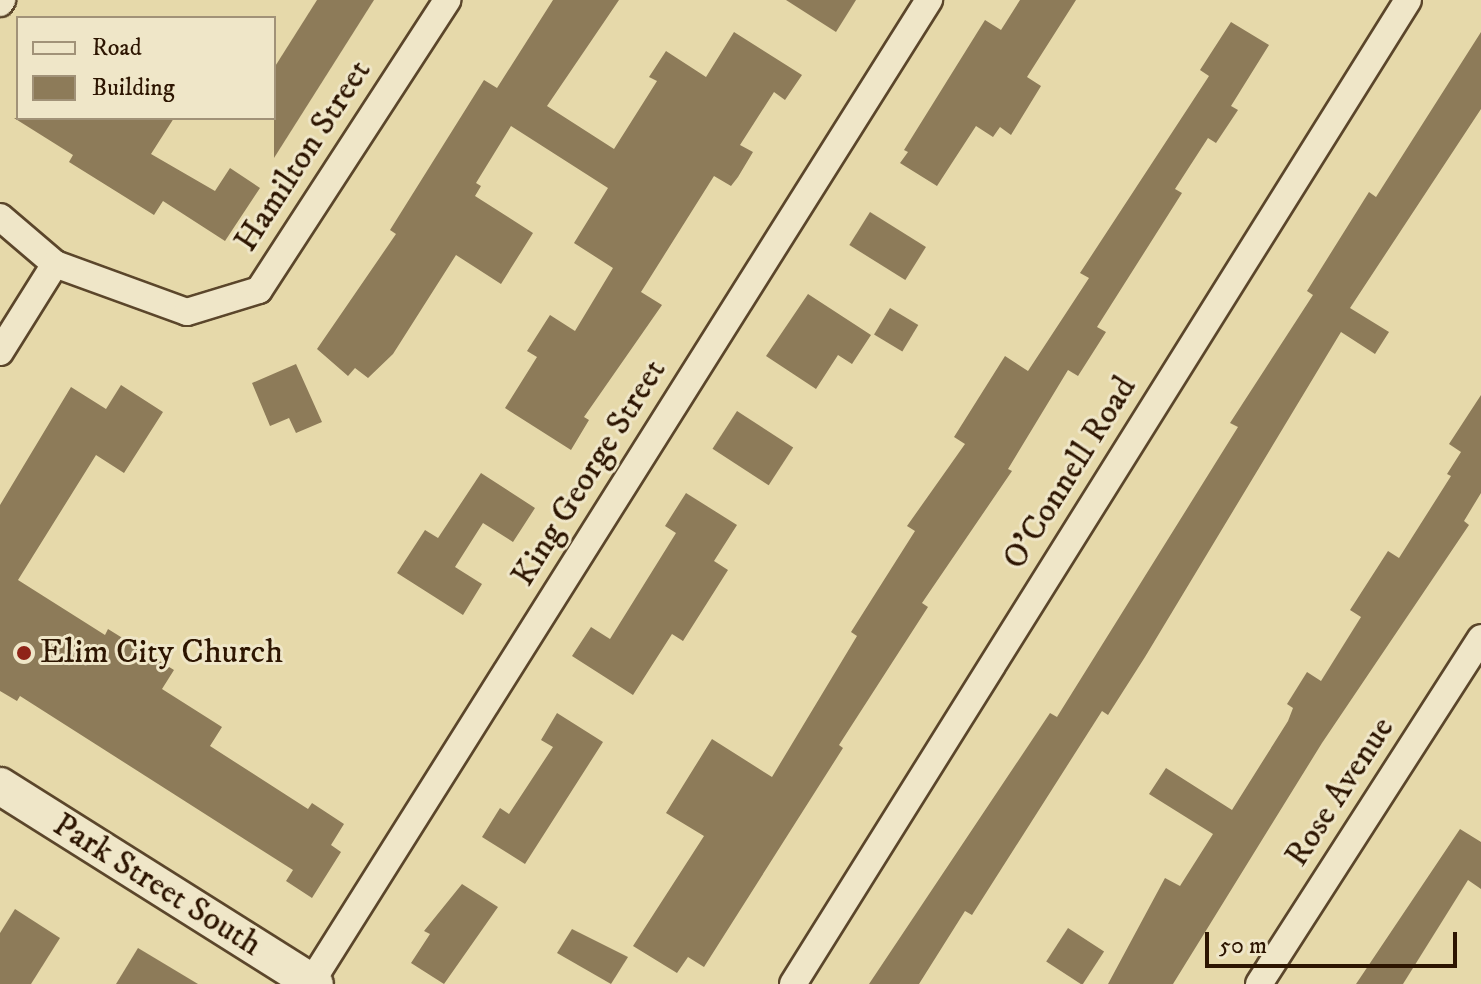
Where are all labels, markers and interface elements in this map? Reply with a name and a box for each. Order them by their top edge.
legend [16,16,276,120]
text: Road [92,33,142,63]
street label: Hamilton Street [226,53,380,259]
text: Building [92,73,175,103]
street label: King George Street [503,352,675,594]
street label: O'Connell Road [995,369,1145,577]
place label: Elim City Church [40,633,283,673]
marker: Elim City Church [15,644,33,662]
street label: Rose Avenue [1277,710,1403,874]
street label: Park Street South [45,805,269,965]
scale bar [1209,916,1461,966]
text: 50 m [1219,931,1267,961]

